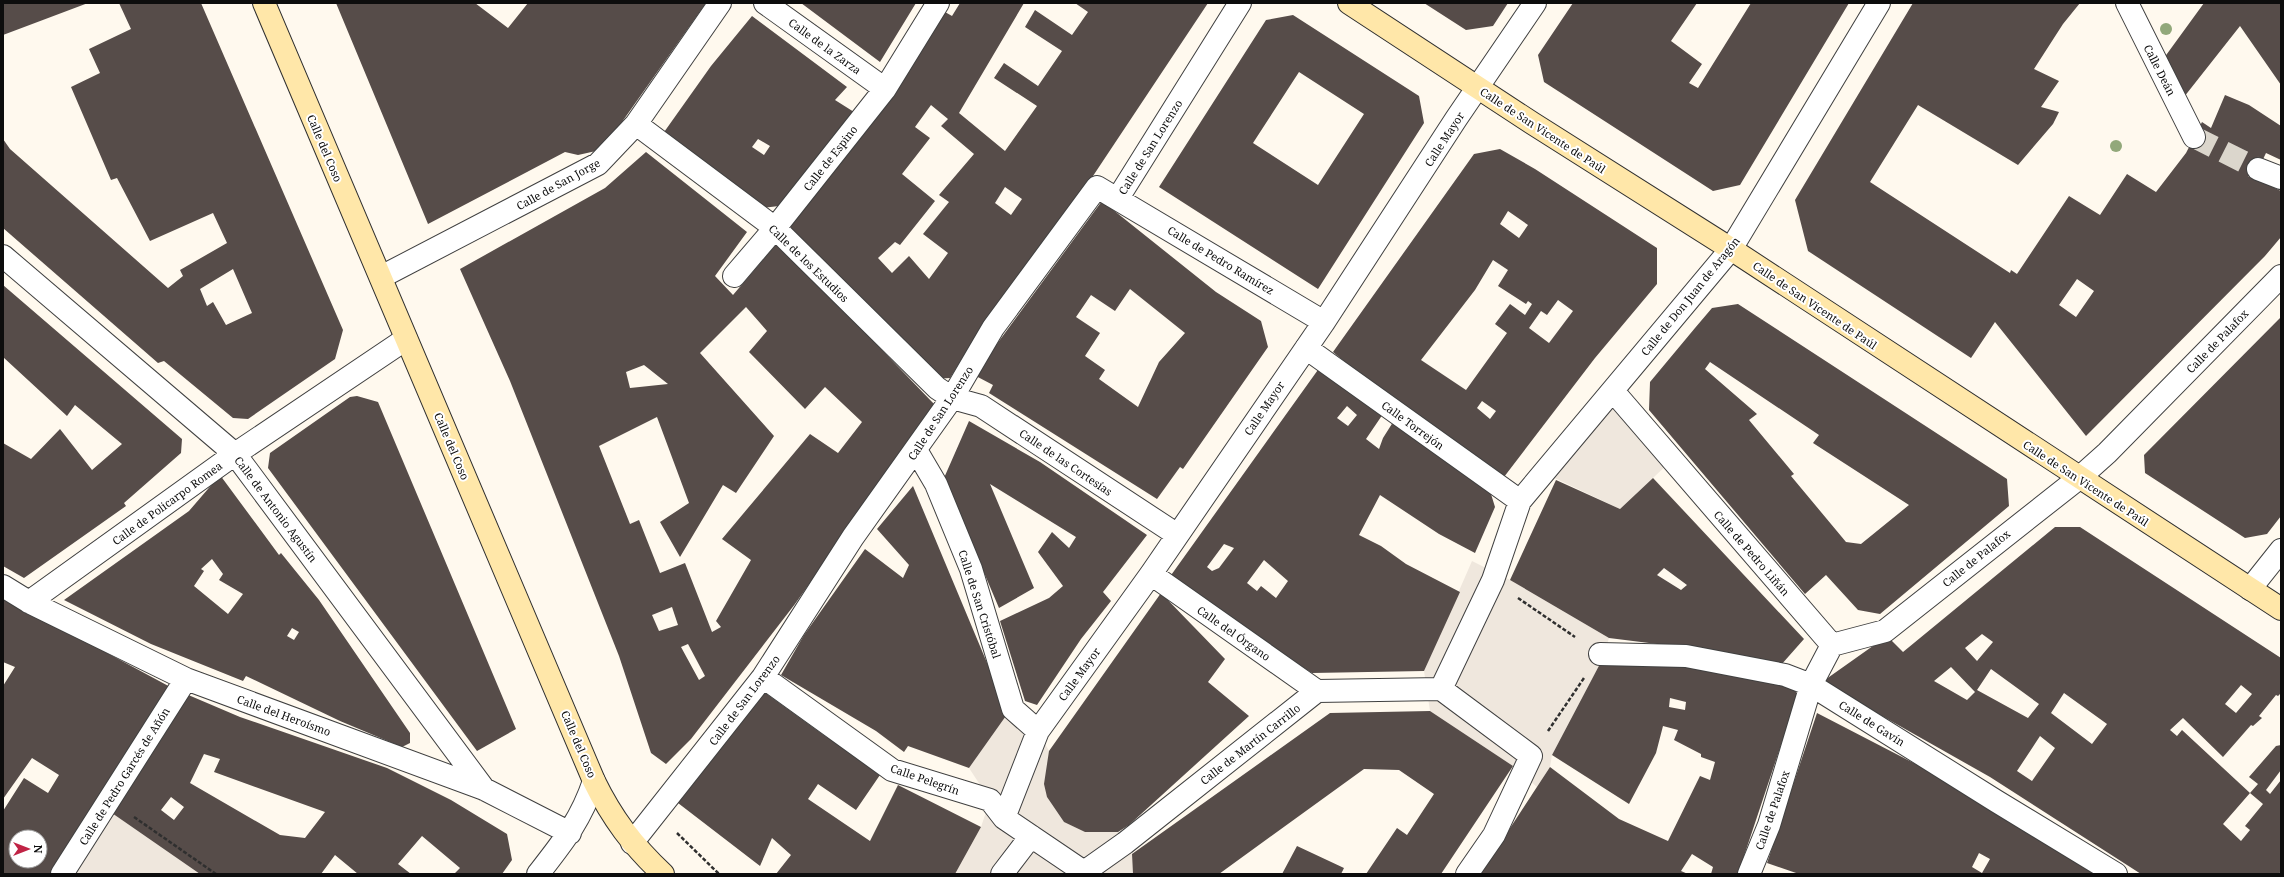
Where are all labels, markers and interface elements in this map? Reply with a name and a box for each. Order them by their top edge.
street label: Calle de la Zarza [786,15,864,77]
street label: Calle Deán [2141,42,2179,98]
street label: Calle de San Vicente de Paúl [1477,84,1609,177]
street label: Calle de San Lorenzo [1115,97,1185,197]
street label: Calle Mayor [1421,108,1468,169]
street label: Calle del Coso [304,112,346,184]
street label: Calle de Espino [800,122,860,194]
street label: Calle de San Jorge [514,155,603,213]
street label: Calle de los Estudios [766,221,852,305]
street label: Calle de Pedro Ramírez [1165,222,1277,298]
street label: Calle de Don Juan de Aragón [1637,233,1743,359]
street label: Calle de San Vicente de Paúl [1750,258,1881,353]
street label: Calle de Palafox [2183,305,2252,376]
street label: Calle de San Lorenzo [904,363,976,463]
street label: Calle Mayor [1240,377,1288,438]
street label: Calle Torrejón [1379,397,1447,453]
street label: Calle del Coso [431,410,473,482]
street label: Calle de las Cortesías [1017,425,1115,499]
street label: Calle de San Vicente de Paúl [2020,437,2152,530]
street label: Calle de Antonio Agustín [231,453,321,565]
street label: Calle de Policarpo Romea [109,458,225,548]
street label: Calle de Pedro Liñán [1711,507,1793,599]
street label: Calle de Palafox [1939,526,2014,590]
street label: Calle de San Cristóbal [955,548,1005,661]
street label: Calle del Órgano [1194,602,1274,664]
street label: Calle Mayor [1055,644,1104,704]
street label: Calle de San Lorenzo [705,652,783,748]
street label: Calle del Heroísmo [235,691,333,739]
street label: Calle de Gavín [1836,697,1908,749]
street label: Calle de Martín Carrillo [1197,700,1303,788]
street label: Calle de Pedro Garcés de Añón [75,704,173,848]
street label: Calle del Coso [558,708,600,780]
street label: Calle Pelegrín [888,760,962,798]
street label: Calle de Palafox [1751,768,1793,852]
north arrow [8,829,48,869]
text: N [31,845,46,854]

